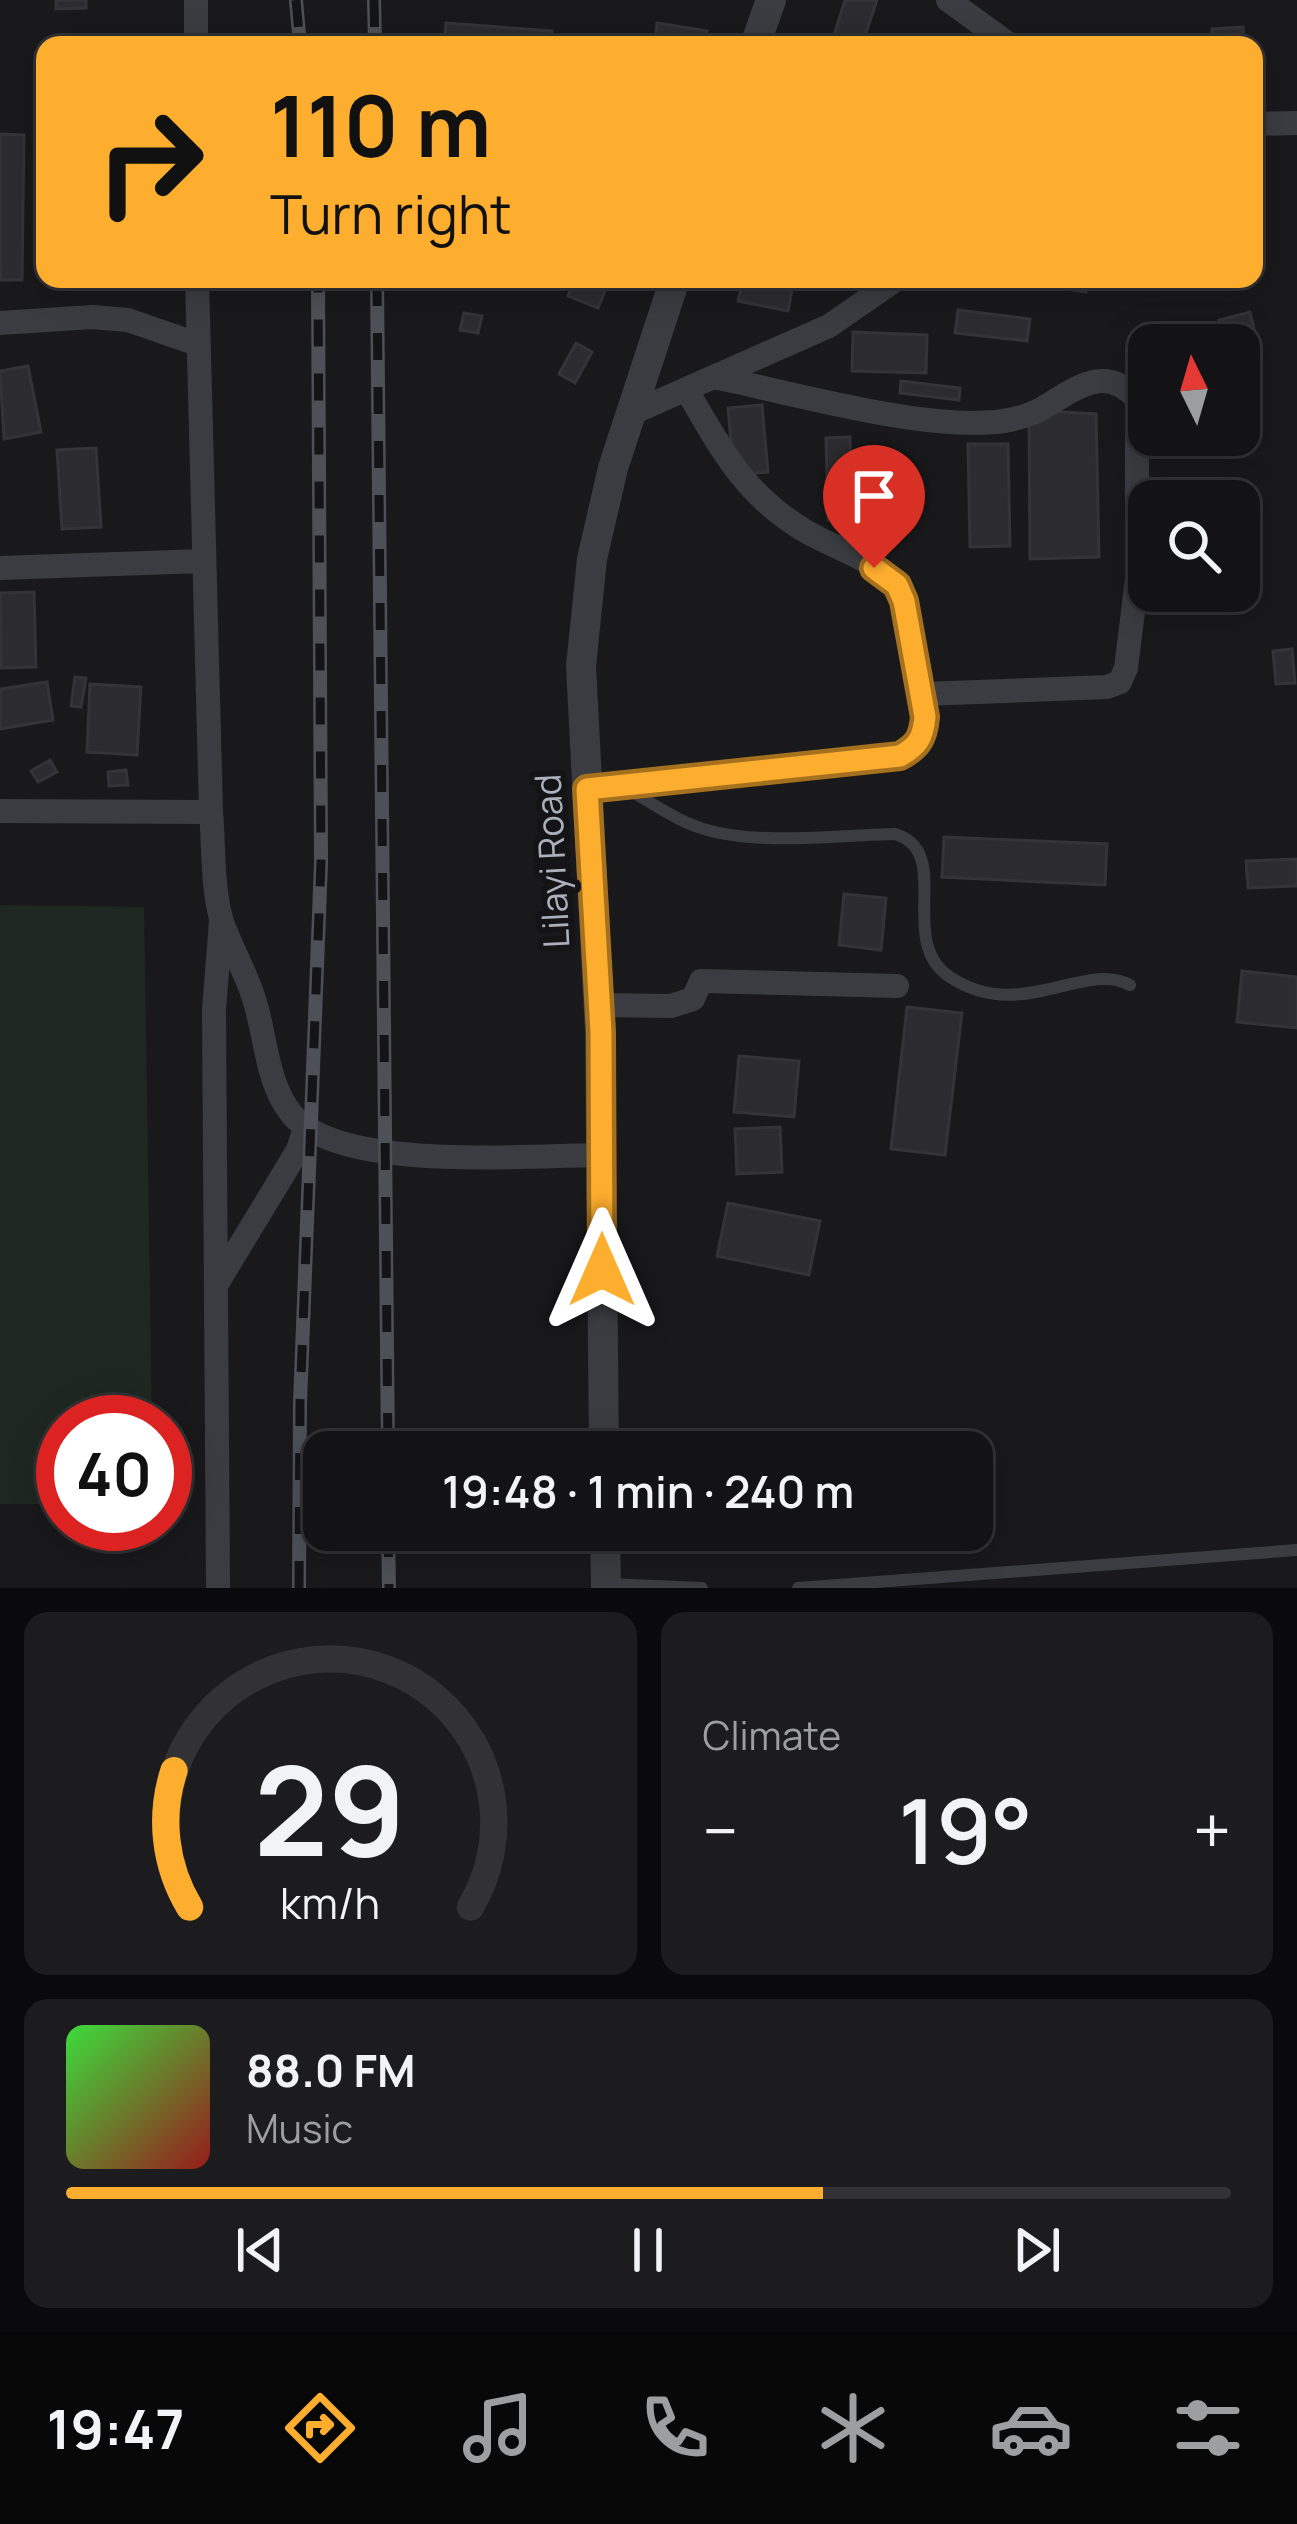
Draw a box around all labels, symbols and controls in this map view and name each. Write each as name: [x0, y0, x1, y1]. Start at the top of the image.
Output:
text: 110 m: [270, 67, 491, 182]
icon: right: [72, 84, 228, 240]
text: Turn right: [270, 176, 512, 250]
north arrow: [1128, 324, 1260, 456]
map controls: [1128, 324, 1260, 612]
pin: [823, 445, 925, 568]
icon: arrive: [841, 463, 907, 529]
button: search: [1128, 480, 1260, 612]
street label: Lilayi Road: [522, 773, 581, 949]
position arrow: [539, 1207, 665, 1333]
speed limit sign: 40: [36, 1395, 192, 1551]
text: 19:48 · 1 min · 240 m: [442, 1460, 854, 1522]
text: Climate: [703, 1708, 841, 1762]
text: 29: [254, 1723, 406, 1893]
text: 19°: [898, 1768, 1033, 1891]
text: −: [703, 1785, 738, 1875]
text: +: [1193, 1785, 1231, 1875]
text: km/h: [280, 1872, 380, 1931]
text: 88.0 FM: [246, 2039, 415, 2101]
text: Music: [246, 2101, 353, 2155]
icon: previous: [227, 2217, 293, 2283]
icon: pause: [615, 2217, 681, 2283]
icon: next: [1004, 2217, 1070, 2283]
icon: directions: [278, 2386, 362, 2470]
icon: music: [456, 2386, 540, 2470]
icon: phone: [633, 2386, 717, 2470]
icon: climate: [811, 2386, 895, 2470]
icon: car: [989, 2386, 1073, 2470]
icon: filters: [1166, 2386, 1250, 2470]
text: 19:47: [47, 2391, 184, 2465]

